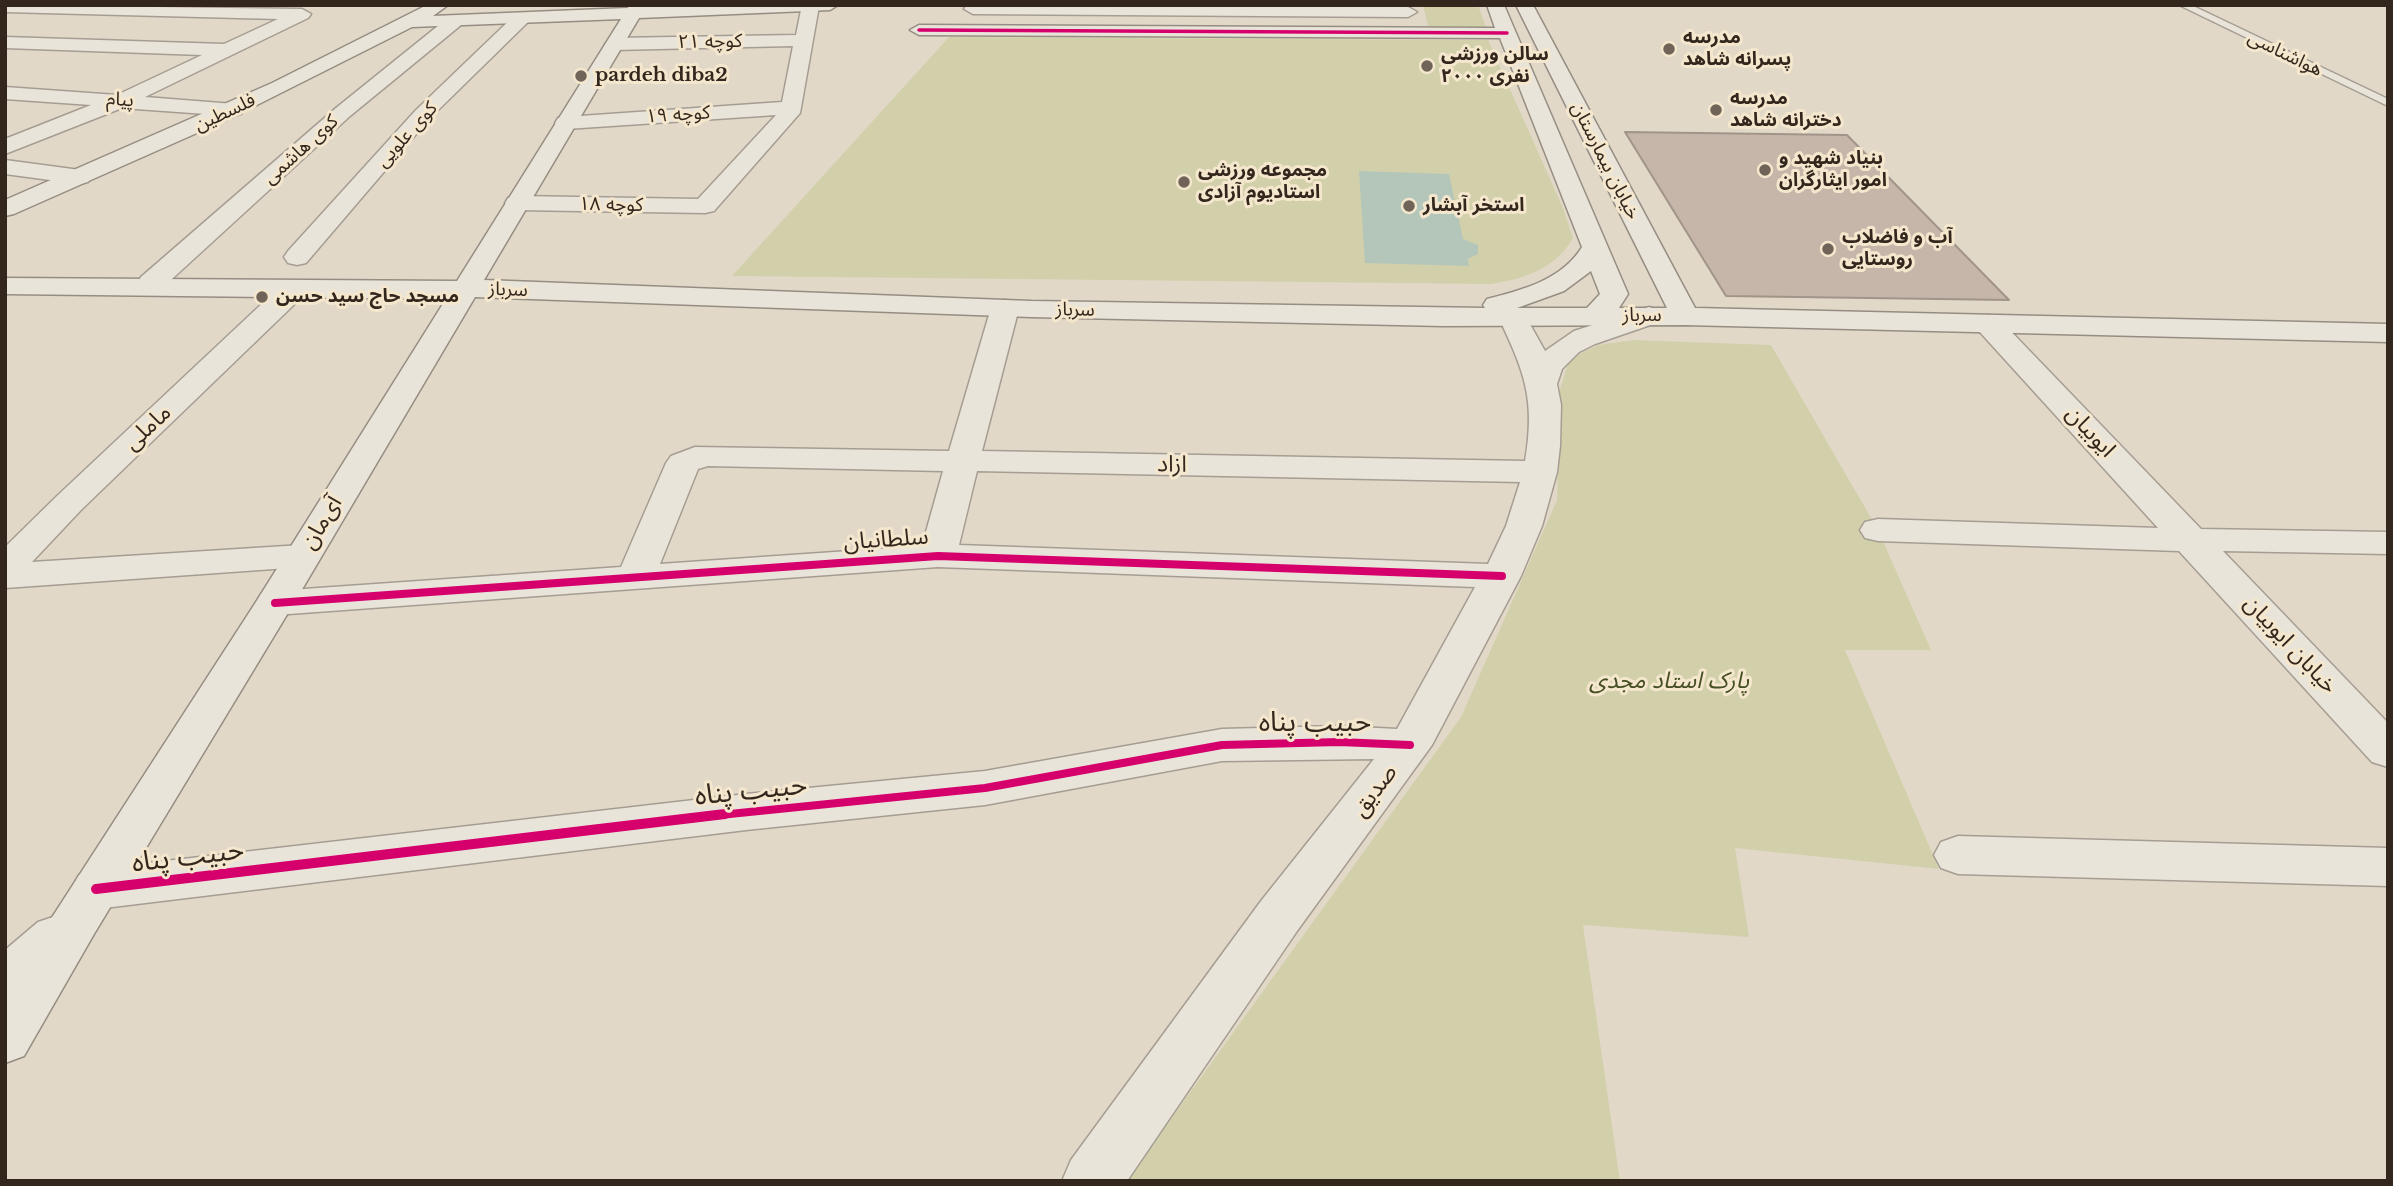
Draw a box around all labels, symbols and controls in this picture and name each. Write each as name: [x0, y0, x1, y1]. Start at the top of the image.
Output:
street label: هواشناسی: [2244, 26, 2326, 82]
place label: مدرسه پسرانه شاهد: [1683, 27, 1791, 71]
street label: کوچه ۲۱: [678, 30, 742, 54]
marker: مدرسه پسرانه شاهد: [1661, 41, 1677, 57]
place label: سالن ورزشی ۲۰۰۰ نفری: [1441, 44, 1549, 88]
marker: سالن ورزشی ۲۰۰۰ نفری: [1419, 58, 1435, 74]
place label: pardeh diba2: [595, 65, 728, 87]
marker: pardeh diba2: [573, 68, 589, 84]
street label: پیام: [105, 88, 135, 112]
place label: مدرسه دخترانه شاهد: [1730, 88, 1842, 132]
street label: فلسطین: [191, 89, 259, 137]
street label: کوی علویی: [372, 97, 442, 173]
street label: خیابان بیمارستان: [1566, 99, 1644, 223]
street label: کوچه ۱۹: [645, 101, 711, 129]
marker: مدرسه دخترانه شاهد: [1708, 102, 1724, 118]
street label: کوی هاشمی: [259, 110, 343, 190]
place label: بنیاد شهید و امور ایثارگران: [1779, 148, 1887, 192]
place label: مجموعه ورزشی استادیوم آزادی: [1198, 160, 1327, 204]
marker: بنیاد شهید و امور ایثارگران: [1757, 162, 1773, 178]
marker: مجموعه ورزشی استادیوم آزادی: [1176, 174, 1192, 190]
street label: کوچه ۱۸: [579, 193, 643, 217]
place label: استخر آبشار: [1423, 195, 1524, 217]
marker: استخر آبشار: [1401, 198, 1417, 214]
place label: آب و فاضلاب روستایی: [1842, 227, 1953, 271]
marker: آب و فاضلاب روستایی: [1820, 241, 1836, 257]
street label: سرباز: [488, 278, 528, 302]
place label: مسجد حاج سید حسن: [276, 286, 459, 308]
marker: مسجد حاج سید حسن: [254, 289, 270, 305]
street label: سرباز: [1055, 298, 1095, 322]
street label: سرباز: [1622, 305, 1662, 327]
street label: ماملی: [119, 399, 177, 457]
street label: ایوبیان: [2059, 400, 2121, 464]
street label: ازاد: [1157, 451, 1187, 479]
street label: آی‌مان: [295, 491, 349, 555]
street label: سلطانیان: [843, 523, 929, 557]
street label: خیابان ایوبیان: [2237, 590, 2343, 700]
park label: پارک استاد مجدی: [1589, 668, 1749, 696]
street label: حبیب پناه: [1259, 706, 1371, 740]
street label: صدیق: [1346, 759, 1404, 823]
street label: حبیب پناه: [693, 768, 809, 814]
street label: حبیب پناه: [130, 833, 246, 881]

